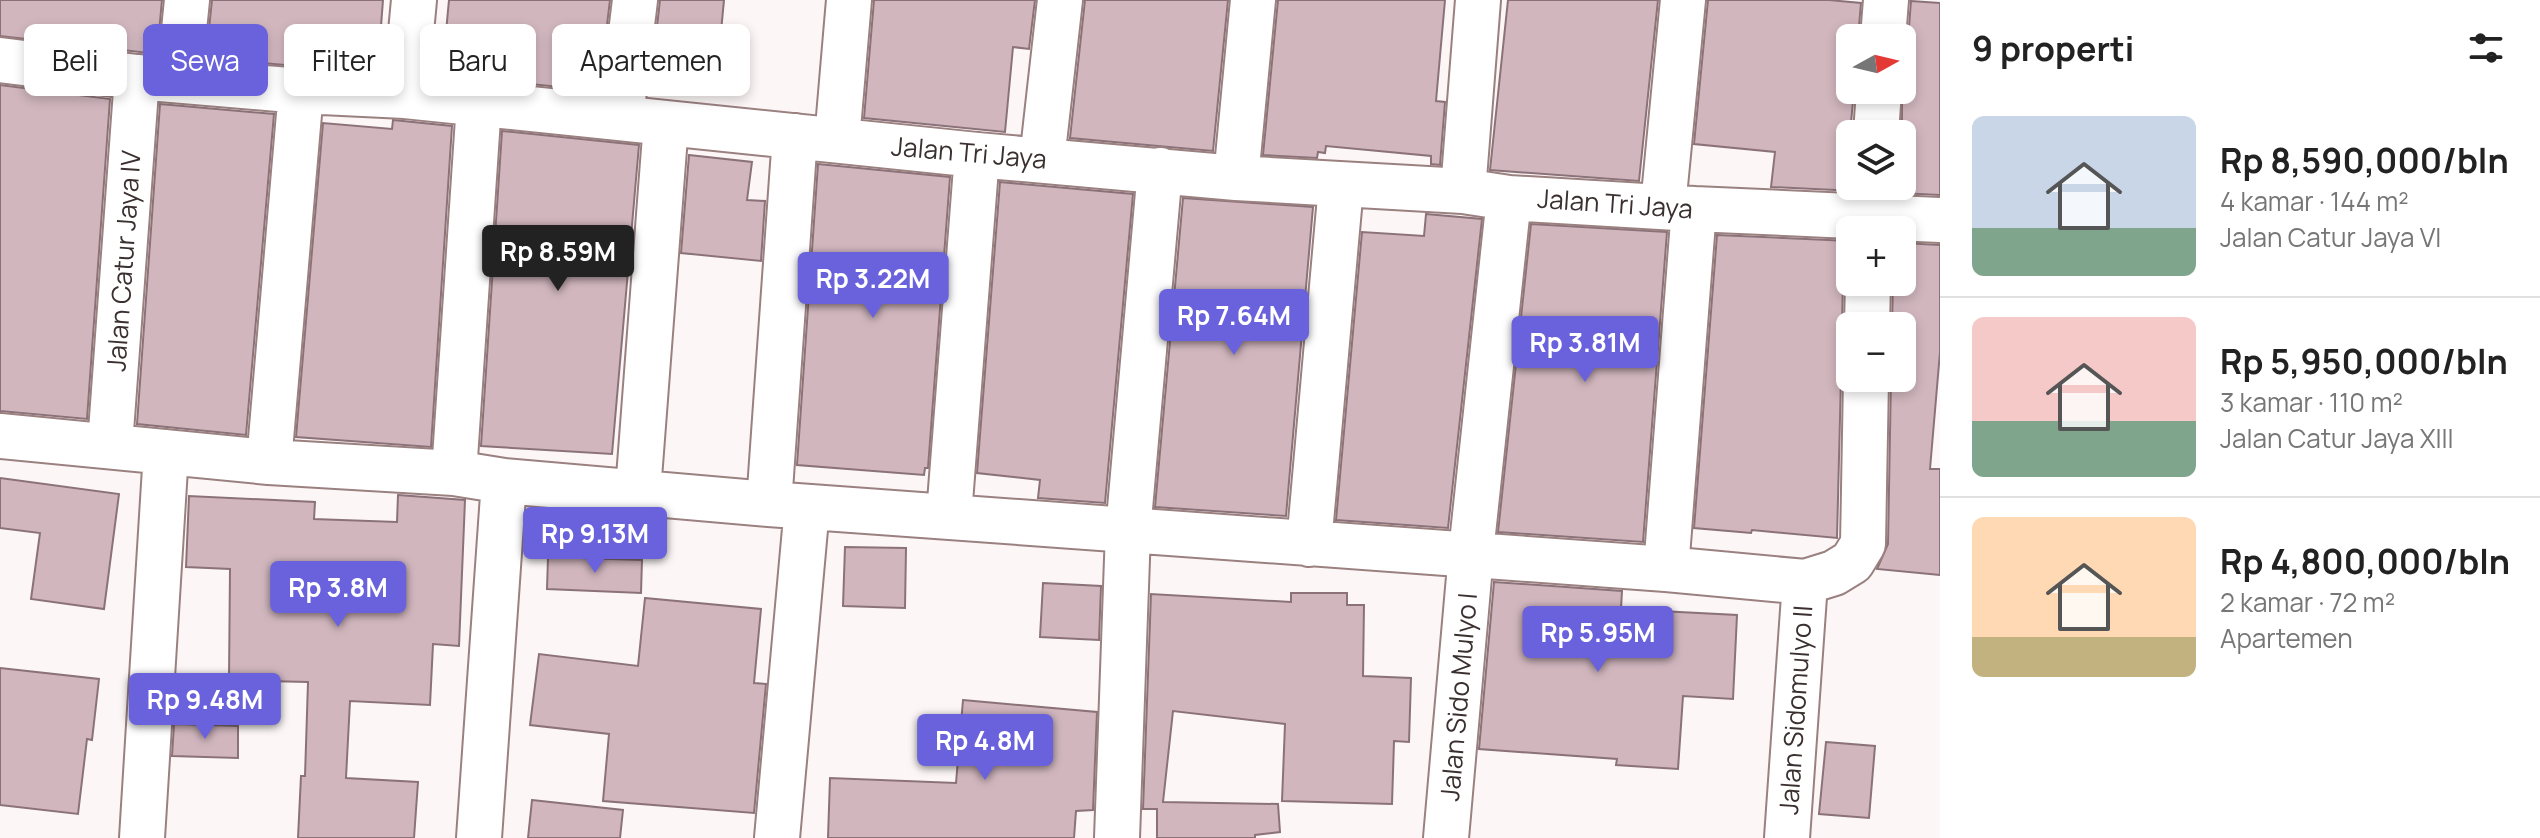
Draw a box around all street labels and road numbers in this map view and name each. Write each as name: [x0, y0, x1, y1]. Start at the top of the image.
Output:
street label: Jalan Tri Jaya: [890, 127, 1048, 177]
street label: Jalan Catur Jaya IV: [97, 149, 149, 373]
street label: Jalan Tri Jaya: [1536, 180, 1694, 226]
street label: Jalan Sido Mulyo I: [1431, 591, 1485, 803]
street label: Jalan Sidomulyo II: [1770, 604, 1820, 816]

